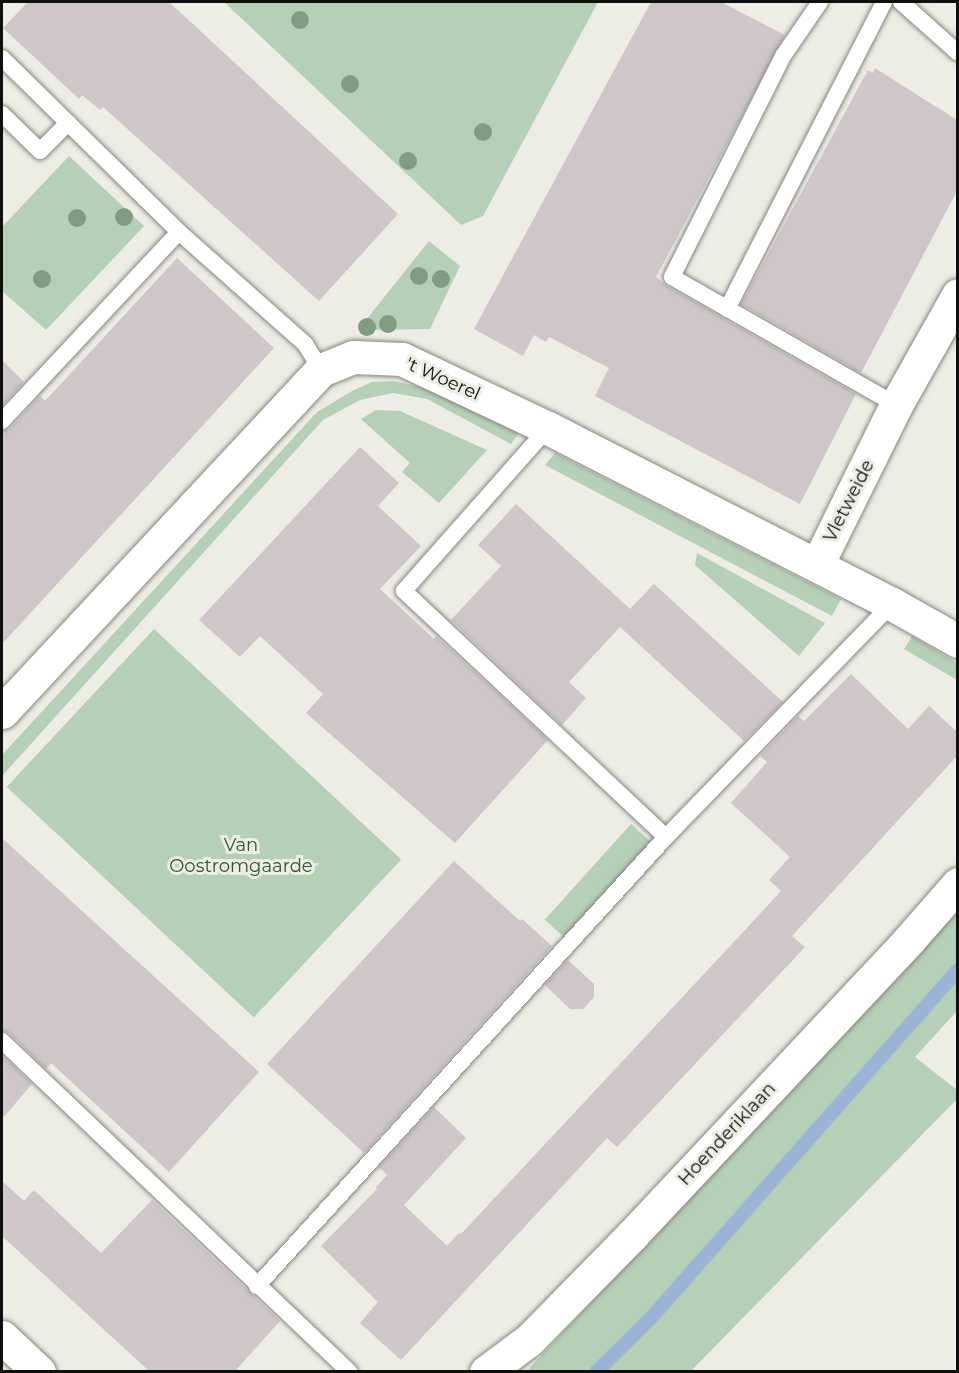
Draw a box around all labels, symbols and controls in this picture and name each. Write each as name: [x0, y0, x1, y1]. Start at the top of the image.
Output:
street label: 't Woerel: [402, 353, 484, 405]
street label: Vletweide: [819, 456, 879, 546]
park label: Van Oostromgaarde: [169, 835, 313, 878]
street label: Hoenderiklaan: [674, 1078, 780, 1190]

